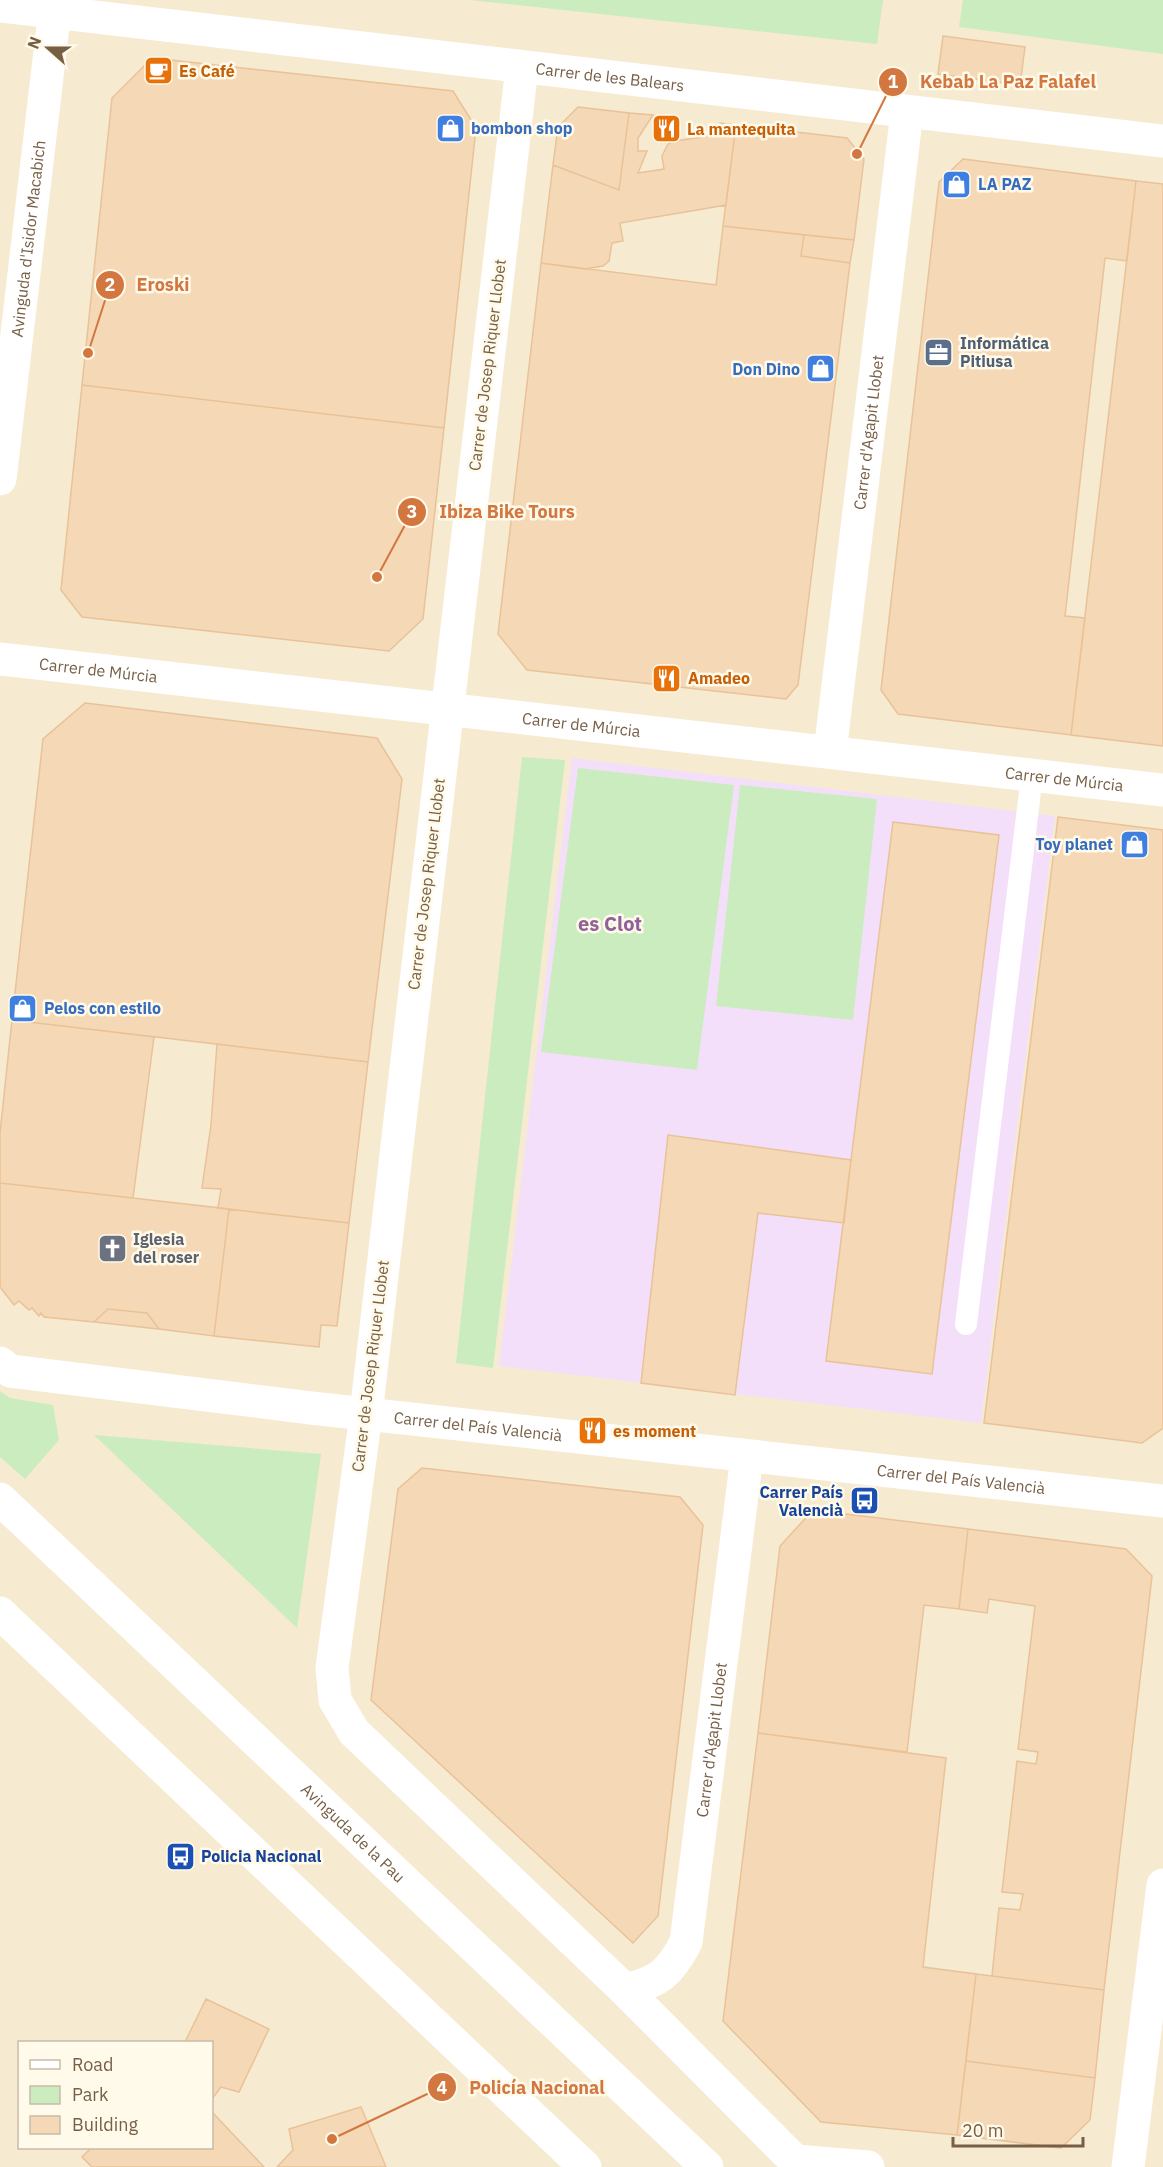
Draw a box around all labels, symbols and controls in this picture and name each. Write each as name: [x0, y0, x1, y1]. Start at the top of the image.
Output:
north arrow: [18, 18, 78, 78]
text: N: [23, 34, 45, 52]
cafe icon: Es Café: [142, 55, 174, 87]
street label: Carrer de les Balears: [534, 58, 685, 95]
place label: Es Café: [179, 61, 235, 81]
callout: Kebab La Paz Falafel: [878, 64, 1108, 100]
text: 1: [888, 70, 899, 93]
text: Kebab La Paz Falafel: [920, 70, 1096, 93]
shop icon: bombon shop: [434, 112, 466, 144]
restaurant icon: La mantequita: [650, 113, 682, 145]
place label: bombon shop: [471, 118, 573, 138]
place label: La mantequita: [687, 119, 796, 139]
street label: Avinguda d'Isidor Macabich: [7, 139, 50, 338]
shop icon: LA PAZ: [941, 168, 973, 200]
place label: LA PAZ: [978, 174, 1032, 194]
street label: Carrer de Josep Riquer Llobet: [464, 258, 510, 472]
callout: Eroski: [95, 267, 202, 303]
text: 2: [105, 273, 115, 296]
text: Eroski: [137, 273, 189, 296]
place label: Informática Pitiusa: [960, 333, 1049, 371]
office icon: Informática Pitiusa: [923, 336, 955, 368]
shop icon: Don Dino: [805, 353, 837, 385]
street label: Carrer d'Agapit Llobet: [849, 354, 888, 511]
place label: Don Dino: [732, 359, 800, 379]
callout: Ibiza Bike Tours: [397, 494, 587, 530]
text: 3: [407, 500, 417, 523]
text: Ibiza Bike Tours: [439, 500, 575, 523]
street label: Carrer de Múrcia: [38, 653, 159, 687]
restaurant icon: Amadeo: [651, 662, 683, 694]
place label: Amadeo: [688, 668, 750, 688]
street label: Carrer de Múrcia: [521, 708, 642, 741]
street label: Carrer de Múrcia: [1004, 762, 1125, 796]
street label: Carrer de Josep Riquer Llobet: [403, 777, 449, 991]
shop icon: Toy planet: [1118, 828, 1150, 860]
place label: Toy planet: [1035, 834, 1113, 854]
district label: es Clot: [578, 910, 642, 937]
shop icon: Pelos con estilo: [7, 992, 39, 1024]
place label: Pelos con estilo: [44, 998, 161, 1018]
place label: Iglesia del roser: [133, 1229, 200, 1267]
church icon: Iglesia del roser: [96, 1232, 128, 1264]
street label: Carrer de Josep Riquer Llobet: [347, 1259, 393, 1473]
street label: Carrer del País Valencià: [393, 1407, 564, 1445]
restaurant icon: es moment: [576, 1415, 608, 1447]
place label: es moment: [613, 1421, 696, 1441]
street label: Carrer del País Valencià: [876, 1460, 1047, 1498]
place label: Carrer País Valencià: [759, 1482, 843, 1520]
bus stop icon: Carrer País Valencià: [848, 1485, 880, 1517]
street label: Carrer d'Agapit Llobet: [692, 1661, 731, 1818]
street label: Avinguda de la Pau: [297, 1779, 409, 1887]
bus stop icon: Policia Nacional: [164, 1840, 196, 1872]
place label: Policia Nacional: [201, 1846, 322, 1866]
legend: [18, 2041, 213, 2149]
text: Road: [72, 2053, 113, 2076]
callout: Policía Nacional: [427, 2069, 617, 2105]
text: 4: [437, 2076, 448, 2099]
text: Policía Nacional: [469, 2076, 605, 2099]
text: Park: [72, 2083, 109, 2106]
scale bar: [953, 2110, 1084, 2148]
text: Building: [72, 2113, 139, 2136]
text: 20 m: [962, 2119, 1004, 2142]

